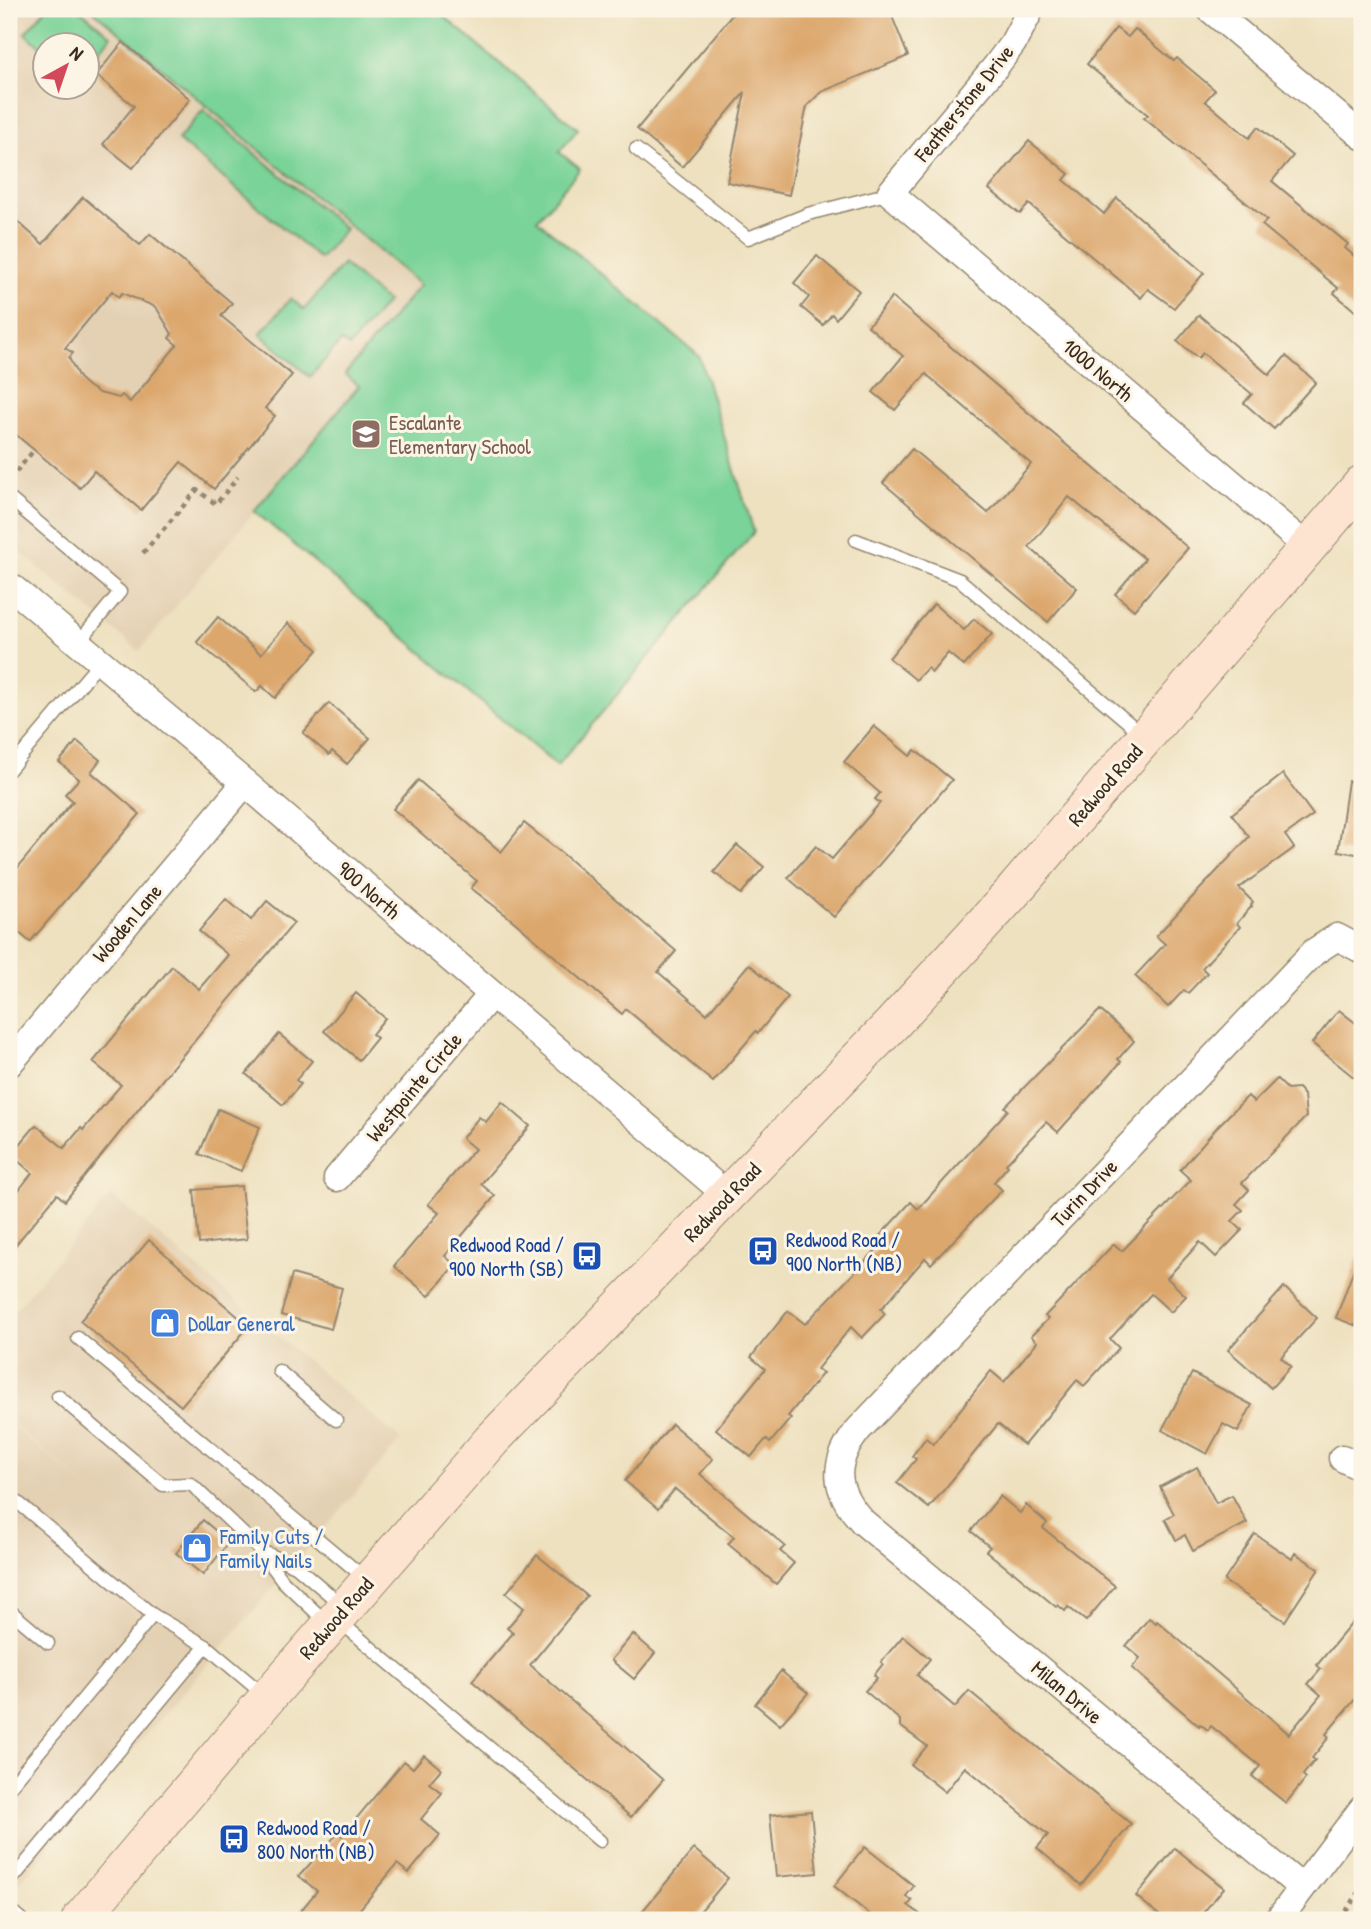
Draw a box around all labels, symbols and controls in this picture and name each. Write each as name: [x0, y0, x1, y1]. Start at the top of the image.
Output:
north arrow: [32, 32, 102, 102]
street label: Featherstone Drive: [907, 38, 1020, 168]
text: N: [65, 40, 89, 66]
street label: 1000 North: [1056, 332, 1140, 408]
place label: Escalante Elementary School: [389, 408, 531, 461]
school or university icon: Escalante Elementary School: [349, 417, 383, 451]
street label: Redwood Road: [1061, 738, 1149, 832]
street label: 900 North: [331, 854, 407, 926]
street label: Wooden Lane: [85, 877, 169, 969]
street label: Westpointe Circle: [359, 1026, 469, 1148]
street label: Turin Drive: [1044, 1152, 1124, 1234]
street label: Redwood Road: [677, 1156, 767, 1248]
place label: Redwood Road / 900 North (NB): [786, 1225, 902, 1278]
place label: Redwood Road / 900 North (SB): [449, 1230, 564, 1283]
bus stop icon: Redwood Road / 900 North (NB): [746, 1234, 780, 1268]
bus stop icon: Redwood Road / 900 North (SB): [570, 1239, 604, 1273]
shop icon: Dollar General: [148, 1306, 182, 1340]
place label: Dollar General: [188, 1309, 295, 1338]
place label: Family Cuts / Family Nails: [219, 1522, 323, 1575]
shop icon: Family Cuts / Family Nails: [180, 1531, 214, 1565]
street label: Redwood Road: [292, 1571, 380, 1665]
street label: Milan Drive: [1025, 1654, 1109, 1730]
place label: Redwood Road / 800 North (NB): [257, 1813, 375, 1866]
bus stop icon: Redwood Road / 800 North (NB): [217, 1822, 251, 1856]

